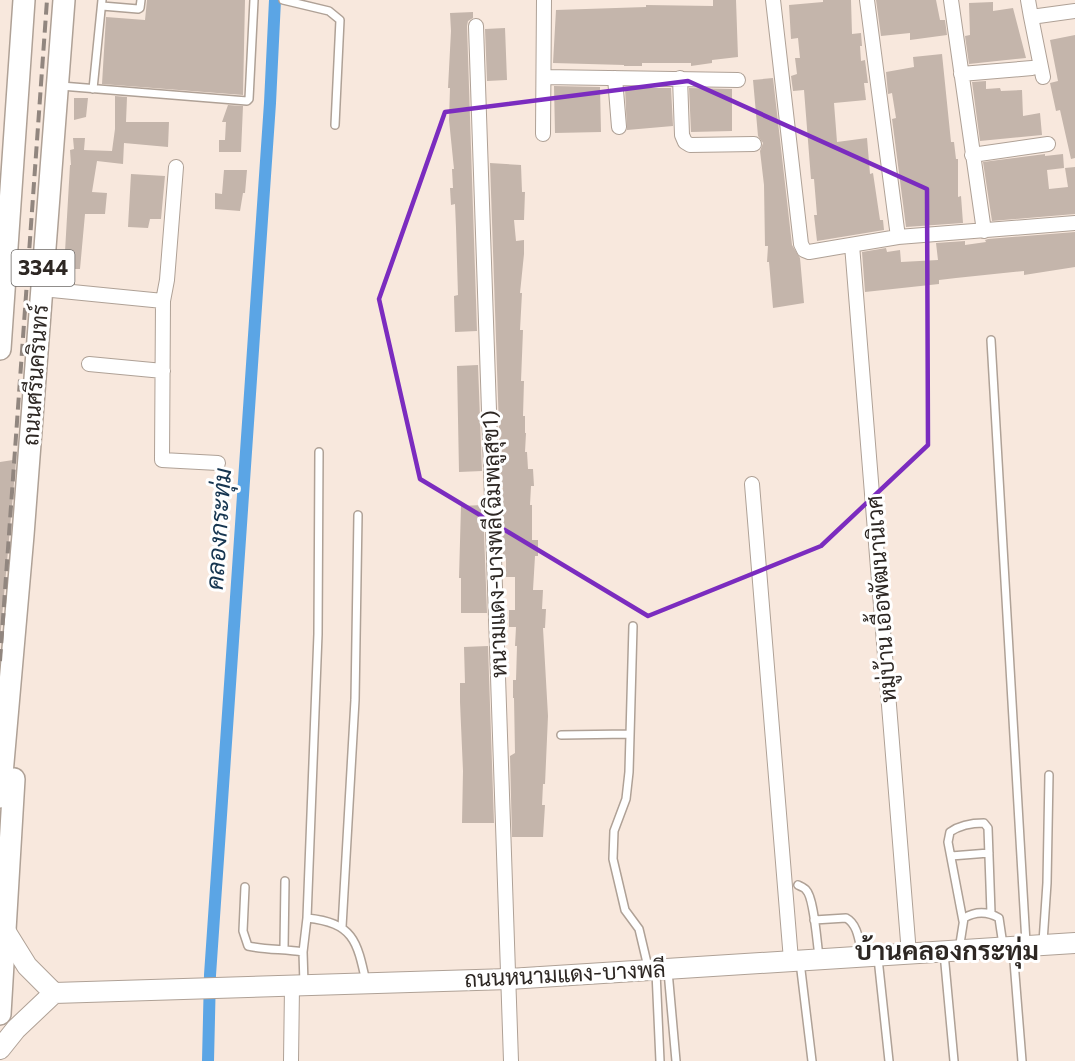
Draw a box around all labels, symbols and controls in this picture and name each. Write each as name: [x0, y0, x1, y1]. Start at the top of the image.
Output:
road number: 3344: [12, 250, 74, 286]
street label: ถนนศรีนครินทร์: [16, 303, 53, 447]
street label: หนามแดง-บางพลี(ฉิมพลูสุข1): [475, 410, 515, 678]
water label: คลองกระทุ่ม: [199, 467, 239, 591]
street label: หมู่บ้าน เอื้อพัฒนานิเวศ: [855, 494, 904, 704]
district label: บ้านคลองกระทุ่ม: [855, 934, 1039, 969]
street label: ถนนหนามแดง-บางพลี: [464, 955, 666, 992]

